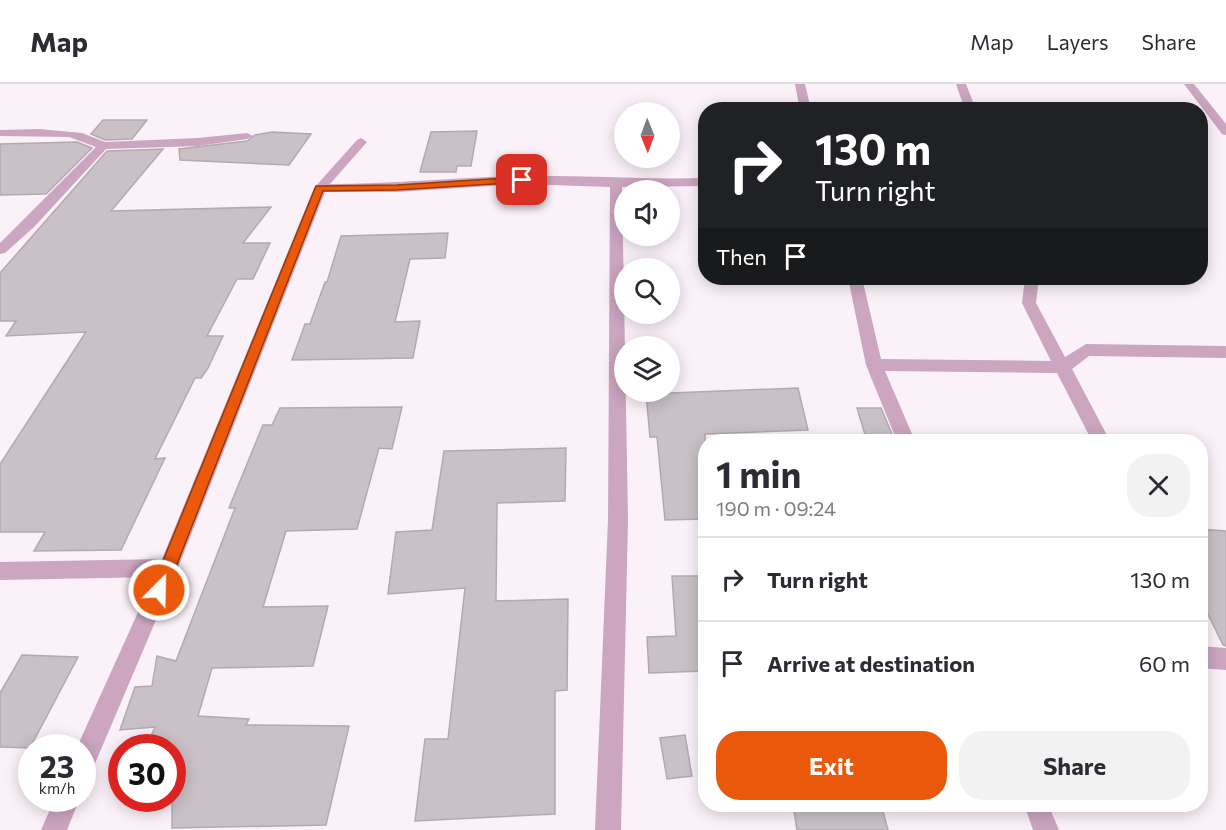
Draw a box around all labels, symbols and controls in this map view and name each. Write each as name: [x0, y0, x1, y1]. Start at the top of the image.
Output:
text: Map: [30, 24, 88, 58]
text: Map: [970, 29, 1014, 54]
text: Layers: [1047, 29, 1109, 54]
text: Share: [1142, 29, 1196, 54]
north arrow: [614, 102, 680, 168]
map controls: [614, 102, 680, 402]
text: 130 m: [815, 122, 931, 174]
icon: right: [716, 126, 794, 204]
pin: [496, 154, 547, 205]
icon: arrive: [505, 163, 538, 196]
text: Turn right: [815, 174, 935, 207]
button: sound: [614, 180, 680, 246]
icon: arrive: [779, 240, 812, 273]
text: Then: [716, 243, 767, 270]
button: search: [614, 258, 680, 324]
button: layers: [614, 336, 680, 402]
text: 1 min: [716, 451, 801, 495]
button: close: [1127, 454, 1190, 517]
text: 190 m · 09:24: [716, 496, 836, 520]
position arrow: [127, 558, 191, 622]
icon: right: [716, 563, 749, 596]
text: Turn right: [767, 566, 868, 593]
text: 130 m: [1130, 566, 1190, 593]
icon: arrive: [716, 647, 749, 680]
text: Arrive at destination: [767, 650, 975, 677]
text: 60 m: [1139, 650, 1190, 677]
button: Exit: [716, 731, 947, 800]
button: Share: [959, 731, 1190, 800]
speed limit sign: 30: [108, 734, 186, 812]
text: 23: [40, 747, 74, 784]
text: km/h: [39, 779, 75, 797]

